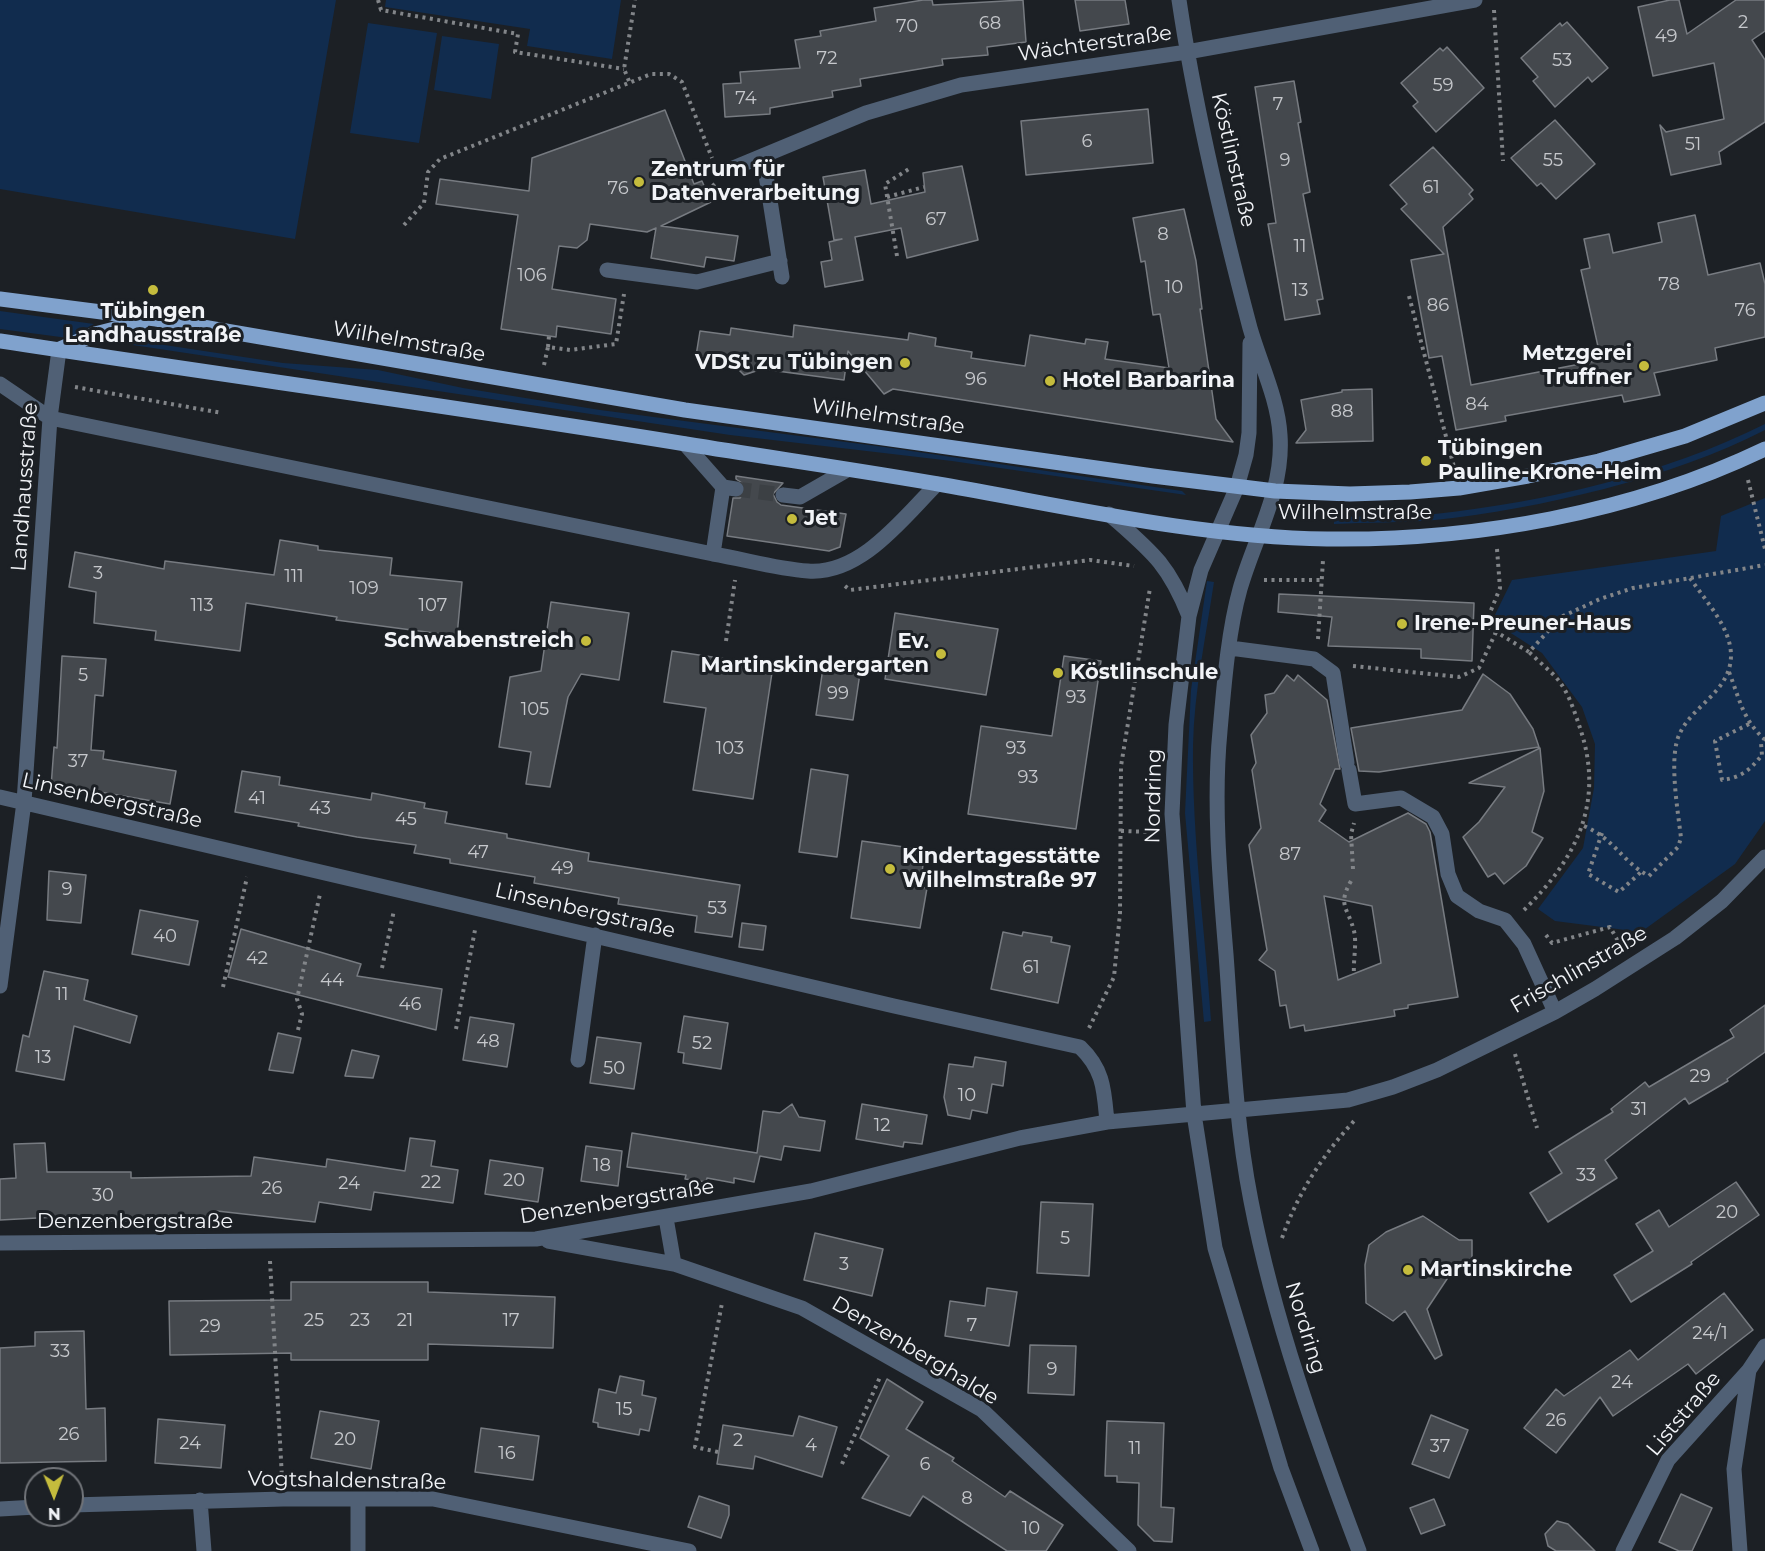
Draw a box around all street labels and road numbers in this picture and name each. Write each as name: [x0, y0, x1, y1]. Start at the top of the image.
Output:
street label: Wächterstraße: [1016, 21, 1174, 67]
street label: Köstlinstraße: [1205, 90, 1261, 230]
street label: Wilhelmstraße: [331, 316, 487, 368]
street label: Wilhelmstraße: [810, 394, 966, 440]
street label: Landhausstraße: [7, 402, 43, 572]
street label: Wilhelmstraße: [1278, 500, 1432, 526]
street label: Nordring: [1141, 748, 1167, 844]
street label: Linsenbergstraße: [19, 768, 205, 834]
street label: Linsenbergstraße: [492, 878, 678, 944]
street label: Frischlinstraße: [1506, 921, 1652, 1019]
street label: Denzenbergstraße: [518, 1174, 716, 1230]
street label: Denzenbergstraße: [37, 1209, 233, 1235]
street label: Nordring: [1279, 1279, 1331, 1377]
street label: Denzenberghalde: [827, 1291, 1003, 1411]
street label: Liststraße: [1641, 1367, 1727, 1461]
street label: Vogtshaldenstraße: [247, 1467, 447, 1495]

